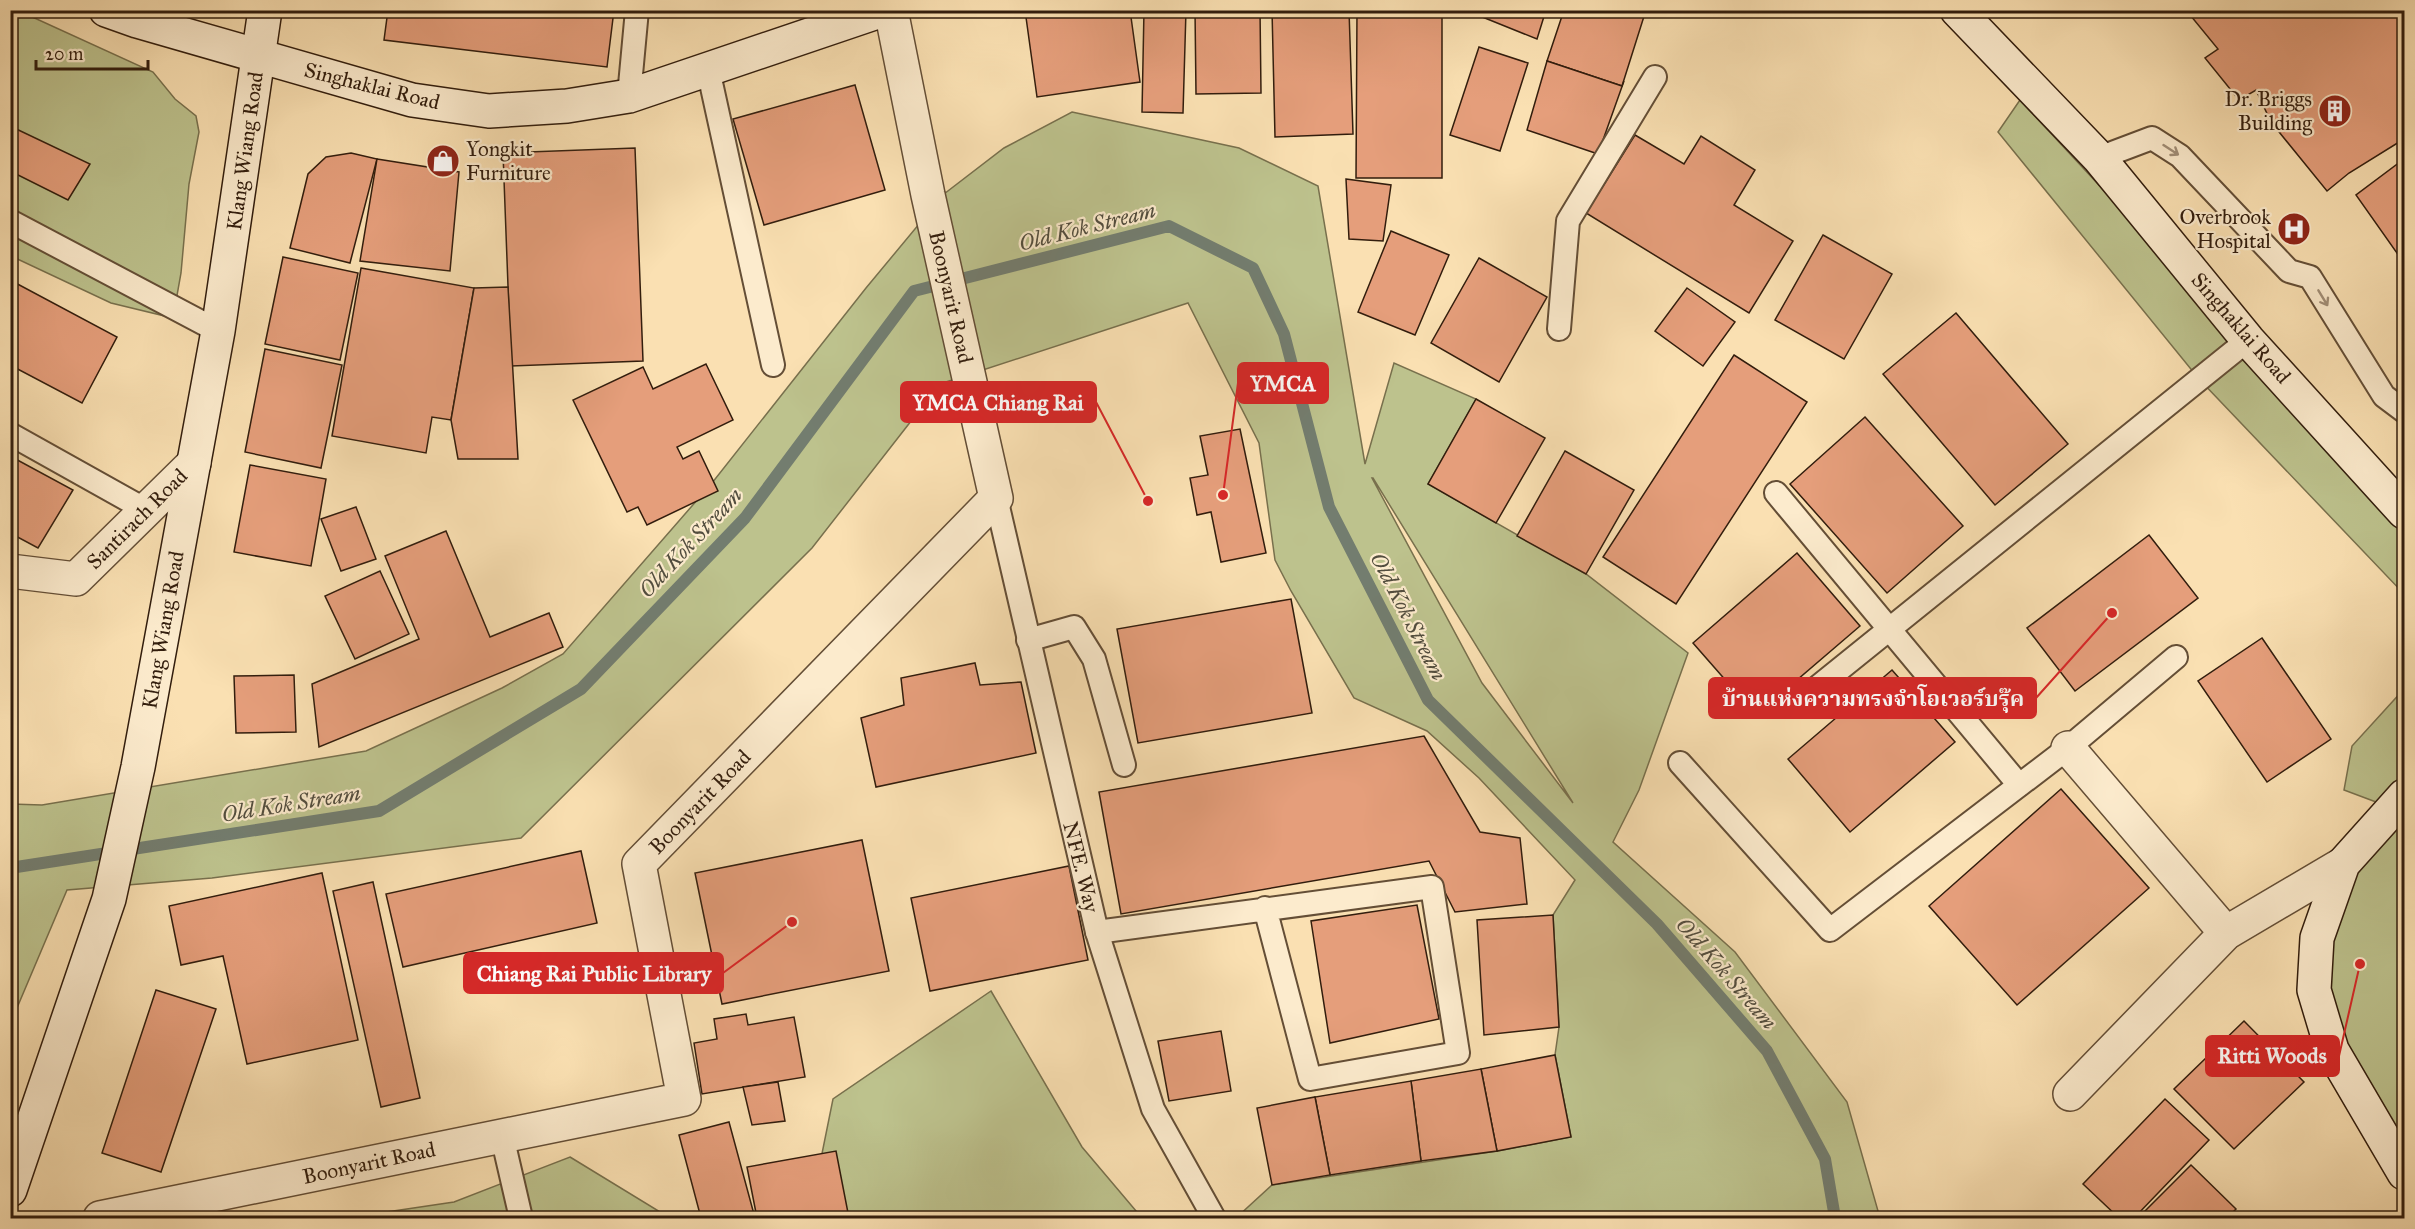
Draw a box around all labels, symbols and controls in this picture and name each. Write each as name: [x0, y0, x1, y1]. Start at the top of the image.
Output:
scale bar: [36, 33, 148, 71]
text: 20 m: [45, 43, 83, 65]
street label: Singhaklai Road: [301, 57, 443, 116]
street label: Klang Wiang Road: [221, 69, 269, 232]
place label: Dr. Briggs Building: [2224, 86, 2312, 136]
building icon: Dr. Briggs Building: [2317, 93, 2353, 129]
place label: Yongkit Furniture: [466, 136, 551, 186]
shop icon: Yongkit Furniture: [425, 143, 461, 179]
one-way arrow: [2162, 144, 2178, 156]
water label: Old Kok Stream: [1016, 196, 1159, 257]
place label: Overbrook Hospital: [2180, 204, 2271, 254]
hospital icon: Overbrook Hospital: [2276, 211, 2312, 247]
street label: Boonyarit Road: [923, 228, 979, 366]
street label: Singhaklai Road: [2186, 267, 2297, 389]
one-way arrow: [2317, 289, 2329, 306]
callout: YMCA: [1238, 363, 1328, 403]
text: YMCA: [1249, 370, 1316, 397]
callout: YMCA Chiang Rai: [901, 382, 1096, 422]
text: YMCA Chiang Rai: [911, 389, 1085, 416]
street label: Santirach Road: [81, 463, 193, 575]
water label: Old Kok Stream: [633, 482, 748, 603]
street label: Klang Wiang Road: [136, 548, 190, 711]
water label: Old Kok Stream: [1365, 548, 1453, 685]
callout: บ้านแห่งความทรงจำโอเวอร์บรุ๊ค: [1709, 678, 2036, 718]
text: บ้านแห่งความทรงจำโอเวอร์บรุ๊ค: [1722, 684, 2024, 713]
street label: Boonyarit Road: [644, 744, 757, 860]
water label: Old Kok Stream: [220, 779, 363, 828]
street label: NFE. Way: [1057, 819, 1105, 916]
water label: Old Kok Stream: [1670, 912, 1783, 1035]
callout: Chiang Rai Public Library: [464, 953, 723, 993]
text: Chiang Rai Public Library: [477, 960, 713, 987]
callout: Ritti Woods: [2206, 1036, 2339, 1076]
text: Ritti Woods: [2217, 1042, 2327, 1069]
street label: Boonyarit Road: [300, 1136, 438, 1190]

